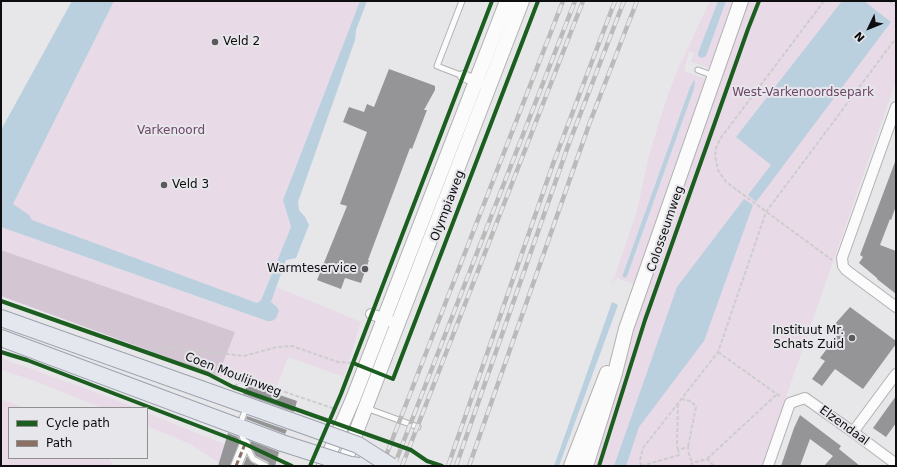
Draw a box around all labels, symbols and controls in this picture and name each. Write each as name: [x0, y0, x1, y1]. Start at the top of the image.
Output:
north arrow: [849, 8, 889, 48]
text: N: [852, 29, 868, 44]
place label: Veld 2: [223, 35, 260, 49]
marker: Veld 2: [210, 37, 220, 47]
park label: West-Varkenoordsepark: [732, 86, 874, 100]
park label: Varkenoord: [137, 124, 205, 138]
street label: Olympiaweg: [428, 169, 468, 243]
place label: Veld 3: [172, 178, 209, 192]
marker: Veld 3: [159, 180, 169, 190]
street label: Colosseumweg: [644, 184, 688, 274]
place label: Warmteservice: [267, 262, 357, 276]
marker: Warmteservice: [360, 264, 370, 274]
place label: Instituut Mr. Schats Zuid: [772, 324, 844, 352]
marker: Instituut Mr. Schats Zuid: [847, 333, 857, 343]
street label: Coen Moulijnweg: [183, 350, 283, 400]
street label: Elzendaal: [816, 403, 872, 449]
legend: [8, 407, 148, 459]
text: Cycle path: [46, 416, 110, 430]
text: Path: [46, 436, 72, 450]

